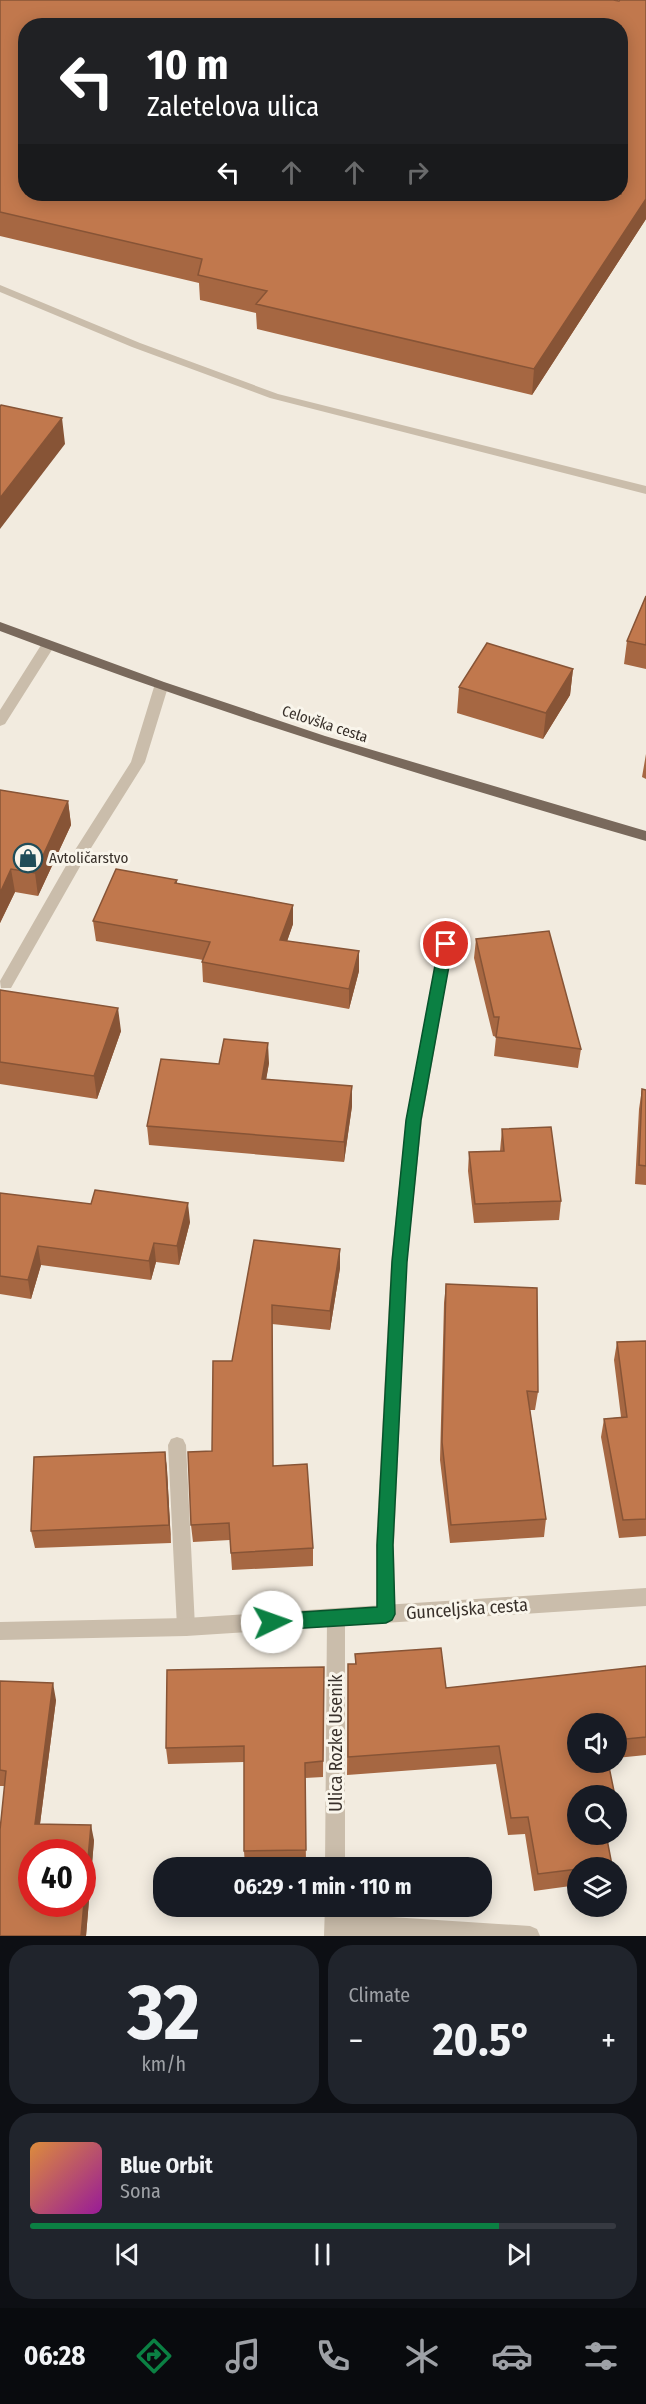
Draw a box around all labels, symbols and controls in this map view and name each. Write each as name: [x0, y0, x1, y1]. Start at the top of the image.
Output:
text: 10 m: [147, 40, 228, 90]
icon: left: [48, 42, 126, 120]
text: Zaletelova ulica: [147, 91, 319, 123]
icon: left: [212, 156, 245, 189]
icon: ahead: [275, 156, 308, 189]
icon: ahead: [338, 156, 371, 189]
icon: right: [401, 156, 434, 189]
street label: Celovška cesta: [280, 702, 370, 746]
shop icon: Avtoličarstvo: [12, 842, 44, 874]
place label: Avtoličarstvo: [49, 849, 128, 867]
pin: [420, 918, 471, 969]
icon: arrive: [429, 927, 462, 960]
position arrow: [240, 1590, 304, 1654]
street label: Gunceljska cesta: [405, 1594, 529, 1624]
street label: Ulica Rozke Usenik: [325, 1674, 347, 1812]
map controls: [567, 1713, 627, 1917]
button: sound: [567, 1713, 627, 1773]
button: search: [567, 1785, 627, 1845]
speed limit sign: 40: [18, 1839, 96, 1917]
button: layers: [567, 1857, 627, 1917]
text: 06:29 · 1 min · 110 m: [234, 1873, 411, 1900]
text: 32: [128, 1966, 200, 2060]
text: Climate: [349, 1983, 410, 2007]
text: 20.5°: [433, 2013, 532, 2067]
text: −: [349, 2021, 363, 2061]
text: +: [601, 2021, 616, 2061]
text: km/h: [141, 2052, 186, 2076]
text: Blue Orbit: [120, 2152, 213, 2179]
text: Sona: [120, 2179, 161, 2203]
icon: previous: [111, 2238, 144, 2271]
icon: pause: [306, 2238, 339, 2271]
icon: next: [502, 2238, 535, 2271]
icon: directions: [133, 2335, 175, 2377]
icon: music: [222, 2335, 264, 2377]
icon: phone: [312, 2335, 354, 2377]
icon: climate: [401, 2335, 443, 2377]
icon: car: [491, 2335, 533, 2377]
icon: filters: [580, 2335, 622, 2377]
text: 06:28: [24, 2340, 86, 2372]

